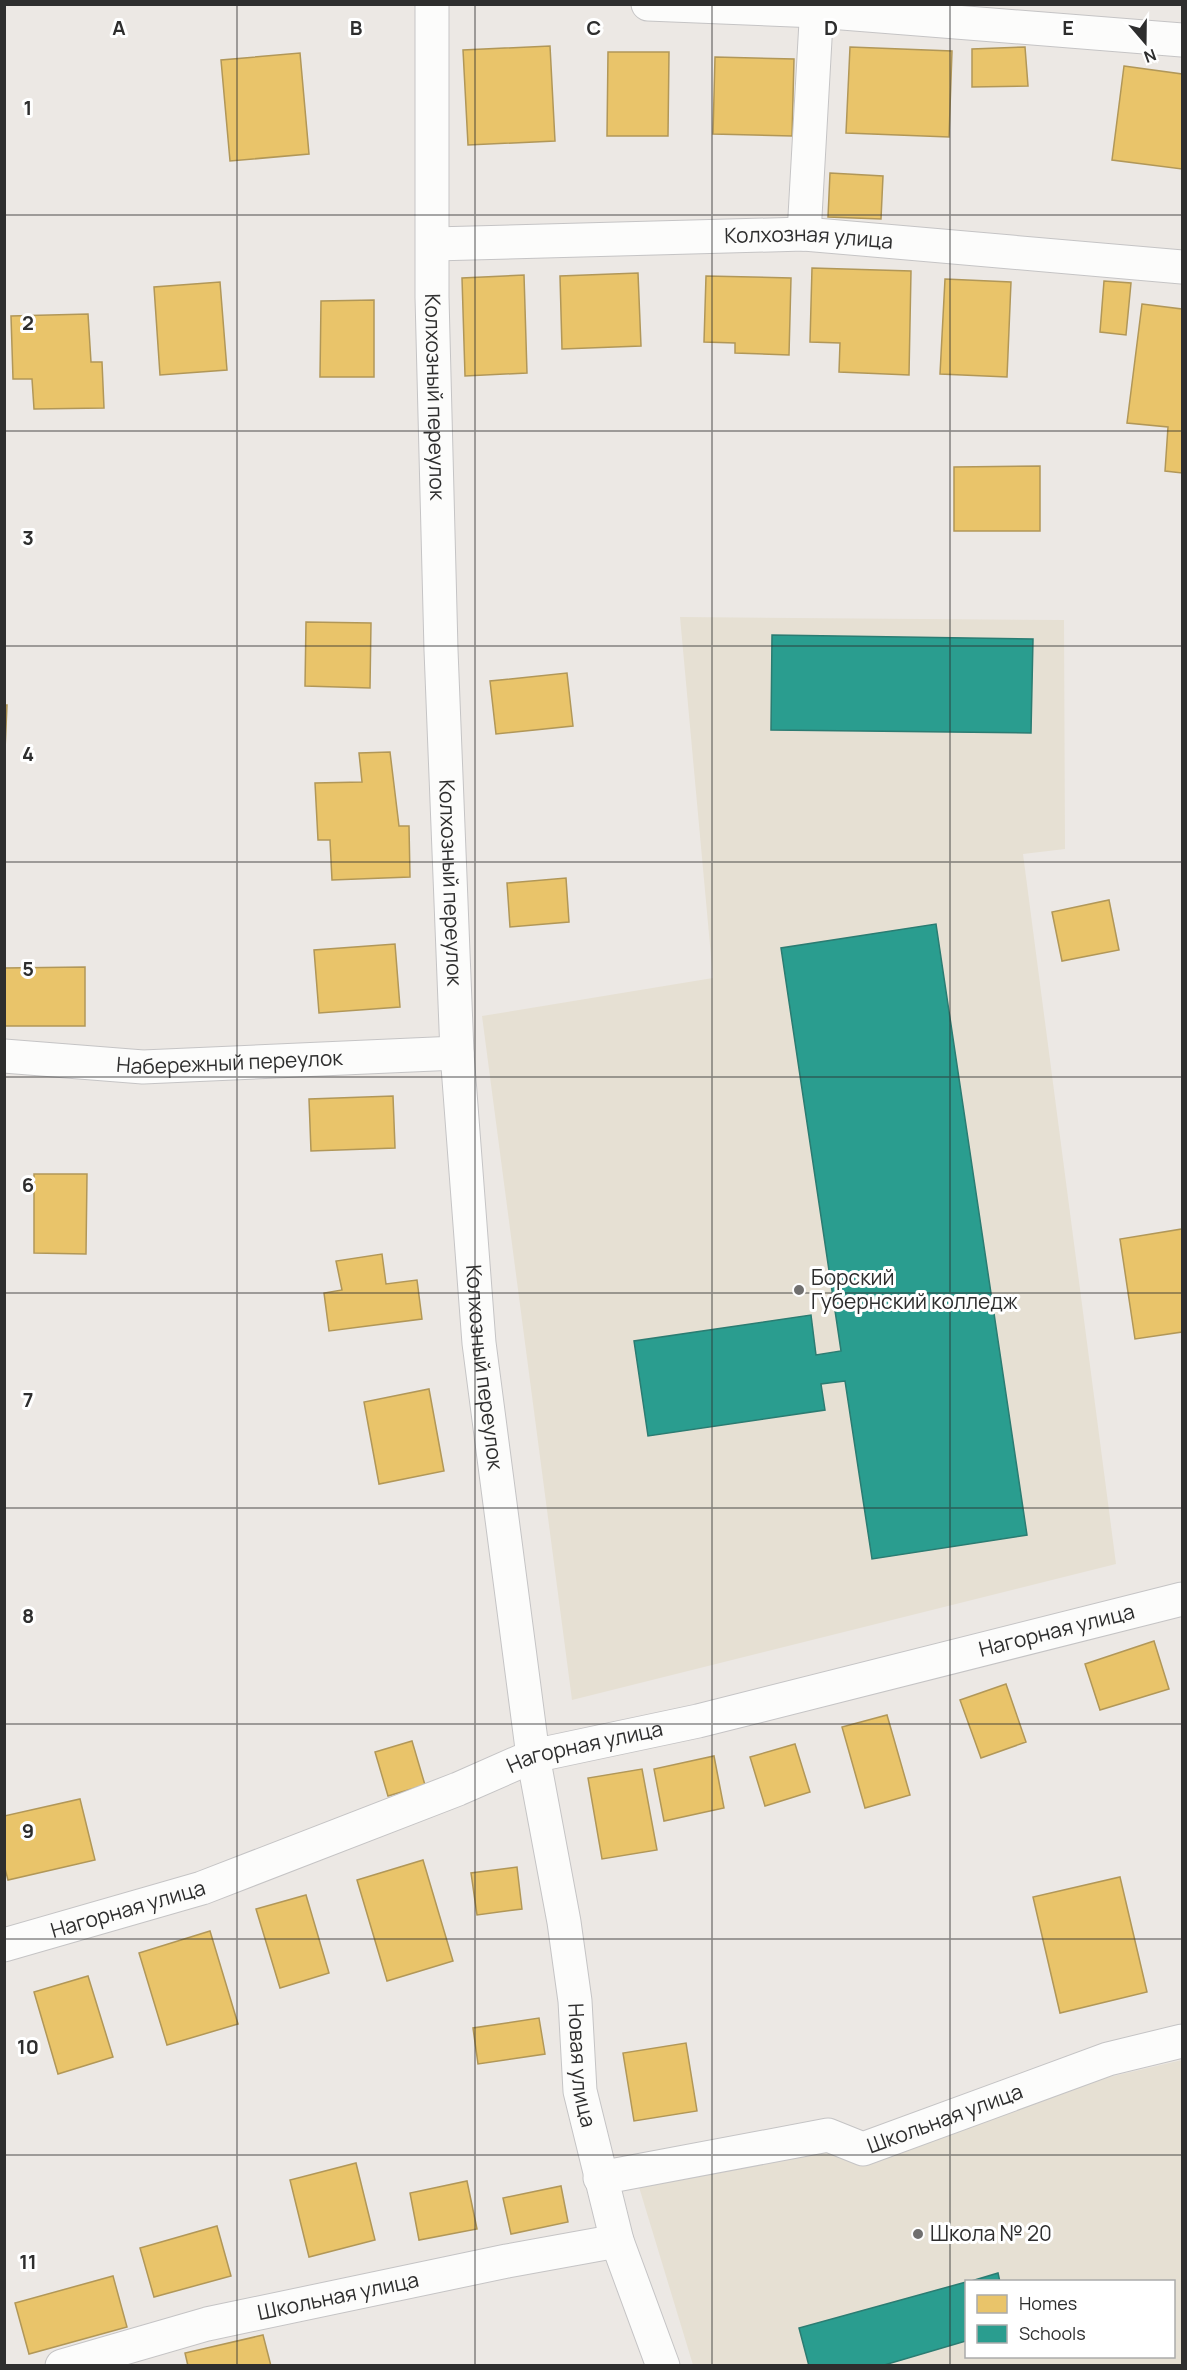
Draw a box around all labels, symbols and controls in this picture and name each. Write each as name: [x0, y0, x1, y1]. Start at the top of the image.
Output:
north arrow: [1115, 12, 1175, 72]
text: A: [112, 14, 126, 41]
text: B: [350, 14, 363, 41]
text: C: [587, 14, 601, 41]
text: D: [824, 14, 838, 41]
text: E: [1062, 14, 1074, 41]
text: N: [1141, 44, 1159, 68]
text: 1: [24, 94, 32, 121]
street label: Колхозная улица: [724, 219, 894, 255]
street label: Колхозный переулок: [419, 293, 452, 501]
text: 2: [22, 309, 34, 336]
text: 3: [22, 524, 34, 551]
text: 4: [22, 740, 34, 767]
street label: Колхозный переулок: [433, 779, 469, 987]
text: 5: [22, 955, 34, 982]
street label: Набережный переулок: [115, 1043, 344, 1080]
text: 6: [22, 1171, 34, 1198]
street label: Колхозный переулок: [460, 1263, 511, 1472]
place label: Борский Губернский колледж: [811, 1263, 1018, 1315]
marker: Борский Губернский колледж: [792, 1283, 806, 1297]
text: 7: [23, 1386, 33, 1413]
street label: Нагорная улица: [976, 1597, 1137, 1663]
text: 8: [22, 1602, 34, 1629]
street label: Нагорная улица: [502, 1714, 665, 1779]
text: 9: [22, 1817, 34, 1844]
street label: Нагорная улица: [47, 1873, 208, 1944]
street label: Новая улица: [562, 2002, 603, 2130]
text: 10: [17, 2033, 39, 2060]
street label: Школьная улица: [863, 2077, 1026, 2159]
place label: Школа № 20: [930, 2219, 1052, 2247]
marker: Школа № 20: [911, 2227, 925, 2241]
text: 11: [19, 2248, 37, 2275]
street label: Школьная улица: [255, 2265, 421, 2326]
legend: [965, 2280, 1175, 2358]
text: Homes: [1019, 2291, 1077, 2315]
text: Schools: [1019, 2321, 1086, 2345]

